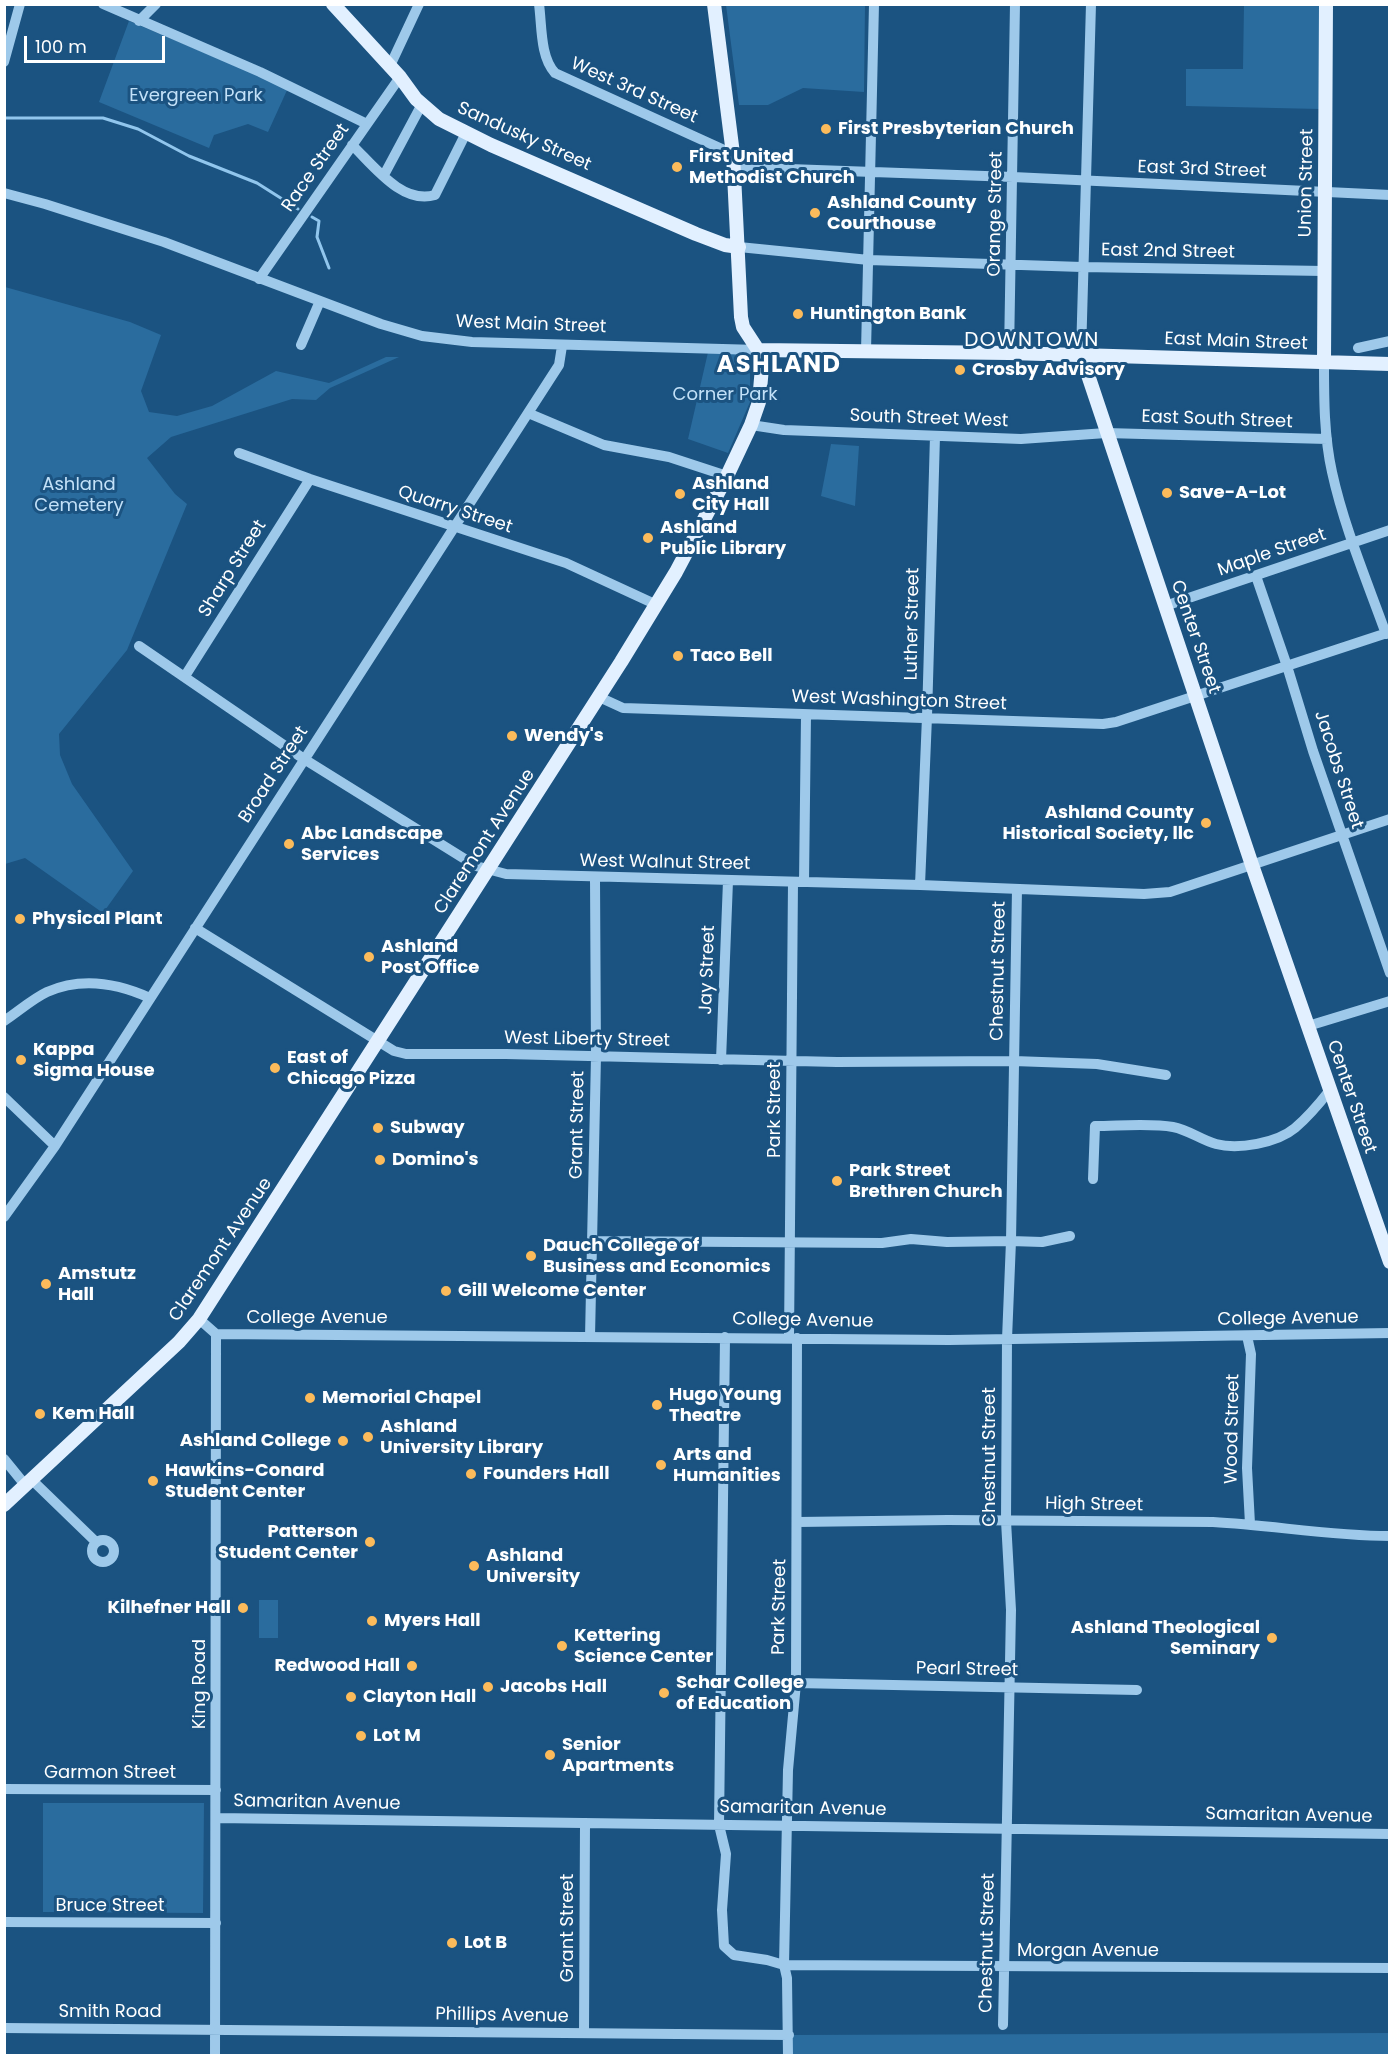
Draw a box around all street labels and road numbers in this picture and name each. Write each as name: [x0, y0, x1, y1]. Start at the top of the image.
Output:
street label: West 3rd Street: [567, 53, 701, 129]
street label: Sandusky Street: [454, 98, 594, 176]
street label: Race Street: [278, 120, 354, 216]
street label: Union Street: [1295, 128, 1319, 238]
street label: Orange Street: [984, 151, 1008, 277]
street label: East 3rd Street: [1137, 157, 1267, 183]
street label: East 2nd Street: [1101, 240, 1235, 264]
street label: West Main Street: [455, 312, 607, 338]
street label: East Main Street: [1164, 329, 1308, 355]
street label: South Street West: [849, 405, 1009, 433]
street label: East South Street: [1141, 407, 1293, 433]
street label: Quarry Street: [395, 481, 515, 539]
street label: Sharp Street: [195, 516, 271, 622]
street label: Maple Street: [1215, 524, 1329, 582]
street label: Luther Street: [901, 567, 925, 681]
street label: Center Street: [1165, 577, 1225, 697]
street label: West Washington Street: [791, 686, 1007, 716]
street label: Jacobs Street: [1309, 708, 1367, 832]
street label: Broad Street: [235, 723, 313, 827]
street label: Claremont Avenue: [430, 765, 540, 919]
street label: West Walnut Street: [579, 851, 751, 875]
street label: Chestnut Street: [987, 901, 1011, 1041]
street label: Jay Street: [696, 925, 720, 1015]
street label: West Liberty Street: [504, 1028, 670, 1052]
street label: Center Street: [1321, 1037, 1381, 1157]
street label: Park Street: [764, 1062, 786, 1158]
street label: Grant Street: [566, 1071, 590, 1179]
street label: Claremont Avenue: [165, 1174, 277, 1326]
street label: College Avenue: [246, 1307, 388, 1329]
street label: College Avenue: [1217, 1307, 1359, 1331]
street label: College Avenue: [732, 1309, 874, 1333]
street label: Wood Street: [1221, 1374, 1245, 1484]
street label: Chestnut Street: [979, 1387, 1001, 1527]
street label: High Street: [1045, 1493, 1143, 1517]
street label: Park Street: [768, 1559, 792, 1655]
street label: King Road: [189, 1639, 211, 1729]
street label: Pearl Street: [916, 1658, 1018, 1682]
street label: Garmon Street: [44, 1762, 176, 1784]
street label: Samaritan Avenue: [233, 1791, 401, 1815]
street label: Samaritan Avenue: [719, 1797, 887, 1821]
street label: Samaritan Avenue: [1205, 1804, 1373, 1828]
street label: Chestnut Street: [976, 1873, 1000, 2013]
street label: Grant Street: [557, 1874, 579, 1982]
street label: Bruce Street: [56, 1895, 164, 1917]
street label: Morgan Avenue: [1017, 1940, 1159, 1962]
street label: Smith Road: [58, 2001, 162, 2023]
street label: Phillips Avenue: [435, 2004, 569, 2028]

